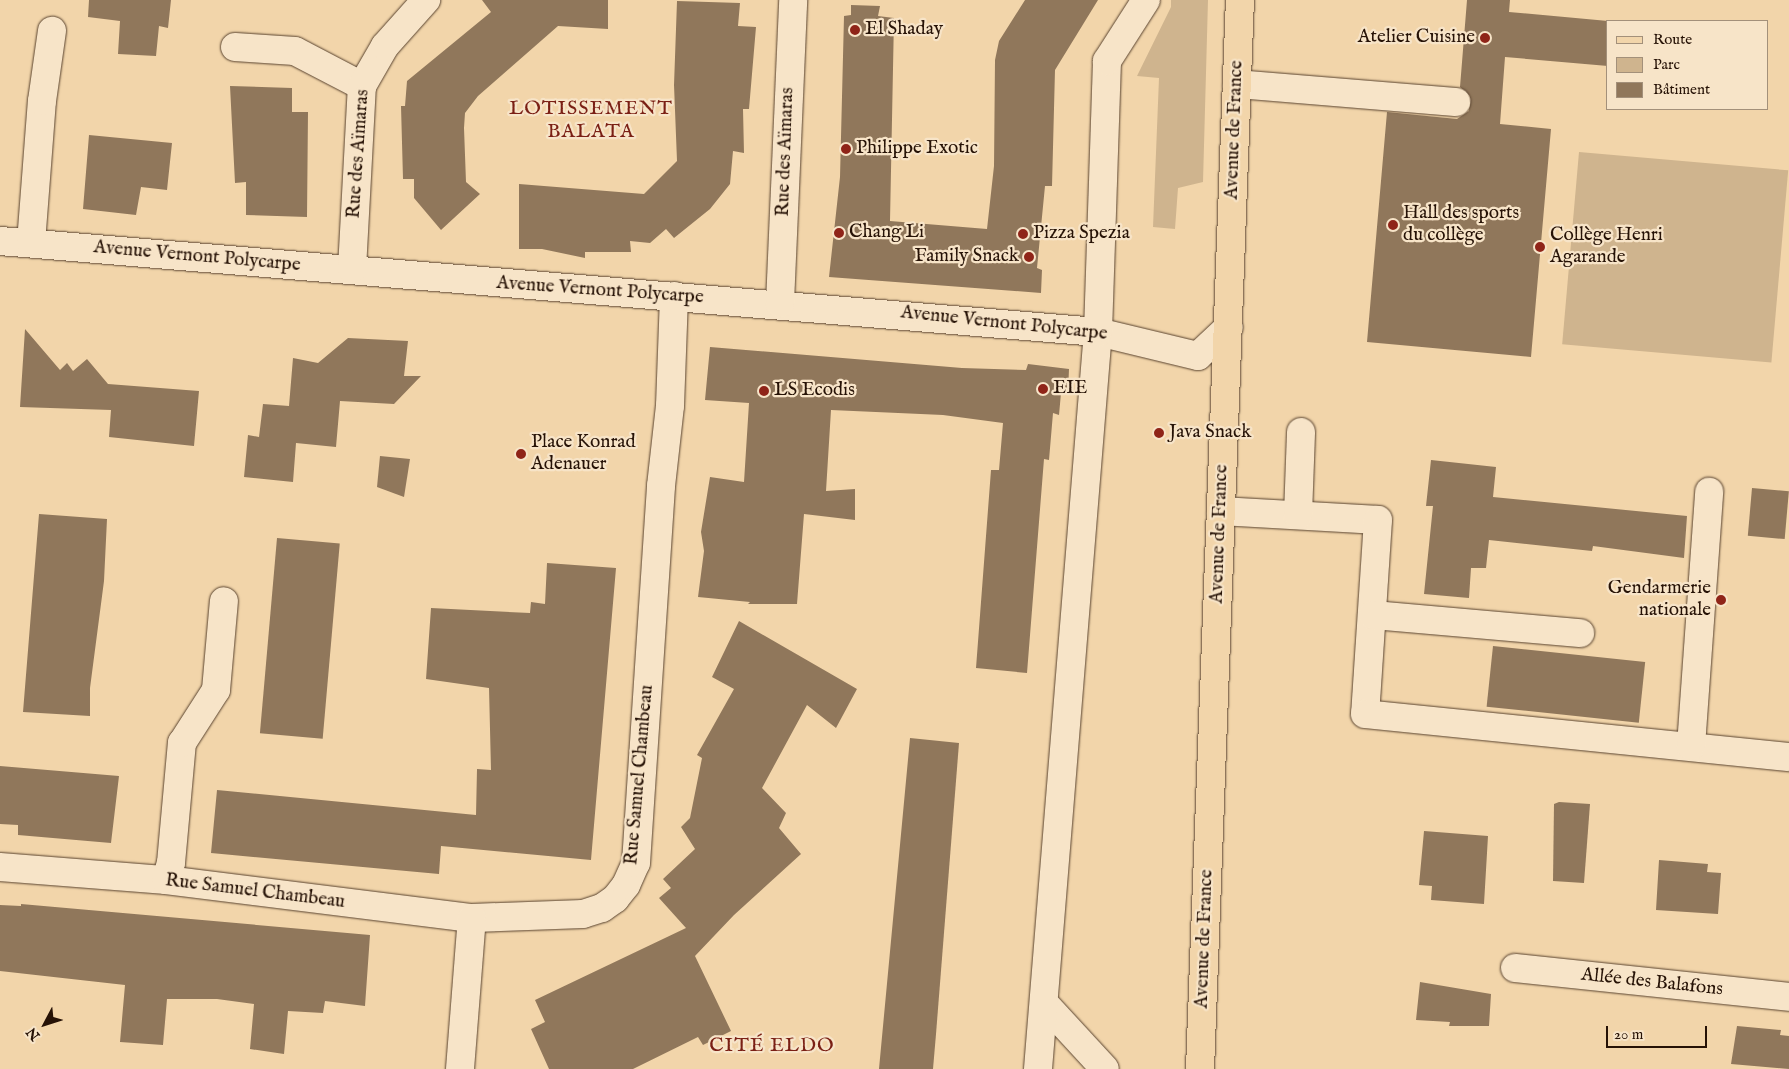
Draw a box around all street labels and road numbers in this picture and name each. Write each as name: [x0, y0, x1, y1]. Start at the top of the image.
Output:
street label: Avenue de France: [1221, 60, 1249, 200]
street label: Rue des Aïmaras: [772, 87, 800, 217]
street label: Rue des Aïmaras: [343, 89, 375, 219]
street label: Avenue Vernont Polycarpe: [93, 237, 301, 277]
street label: Avenue Vernont Polycarpe: [496, 272, 704, 310]
street label: Avenue Vernont Polycarpe: [900, 302, 1108, 346]
street label: Avenue de France: [1206, 464, 1234, 604]
street label: Rue Samuel Chambeau: [621, 684, 659, 866]
street label: Avenue de France: [1191, 869, 1219, 1009]
street label: Rue Samuel Chambeau: [164, 870, 346, 914]
street label: Allée des Balafons: [1580, 964, 1724, 1002]

